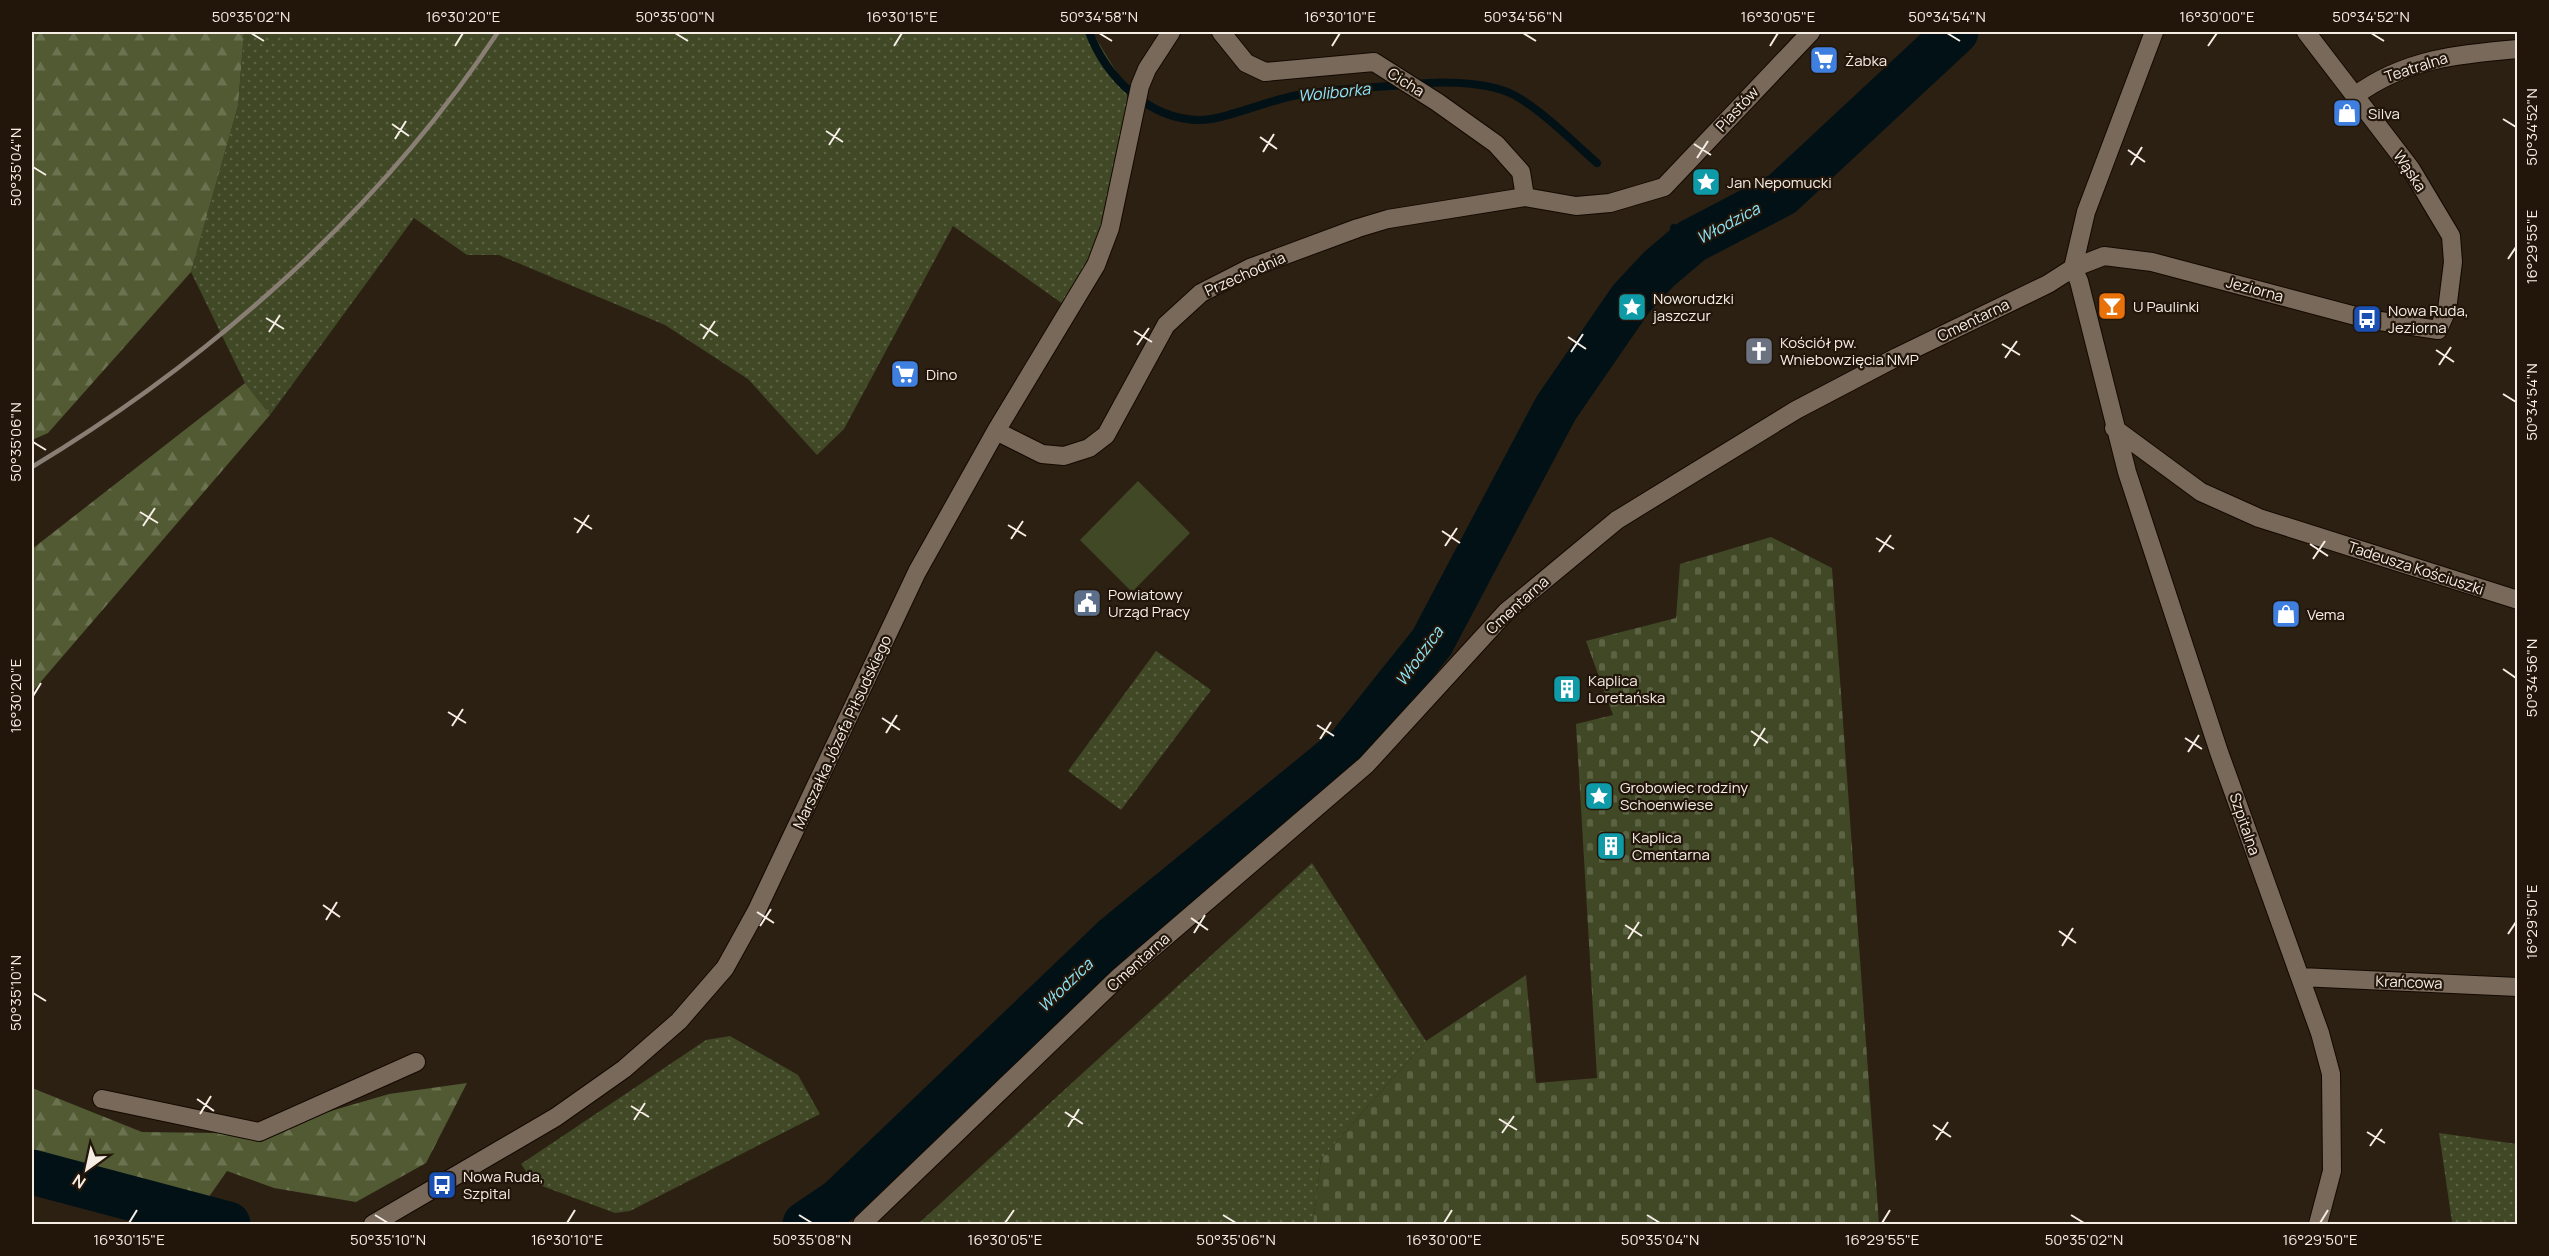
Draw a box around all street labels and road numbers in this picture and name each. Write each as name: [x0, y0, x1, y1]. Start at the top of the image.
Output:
street label: Teatralna: [2382, 47, 2450, 87]
street label: Cicha: [1384, 63, 1428, 101]
street label: Piastów: [1711, 82, 1764, 136]
street label: Wąska: [2389, 146, 2431, 196]
street label: Przechodnia: [1201, 247, 1289, 301]
street label: Jeziorna: [2224, 271, 2286, 307]
street label: Cmentarna: [1933, 293, 2013, 347]
street label: Tadeusza Kościuszki: [2345, 536, 2487, 600]
street label: Cmentarna: [1481, 571, 1553, 639]
street label: Marszałka Józefa Piłsudskiego: [788, 632, 896, 832]
street label: Szpitalna: [2225, 790, 2265, 858]
street label: Cmentarna: [1102, 928, 1174, 996]
street label: Krańcowa: [2375, 970, 2443, 994]

